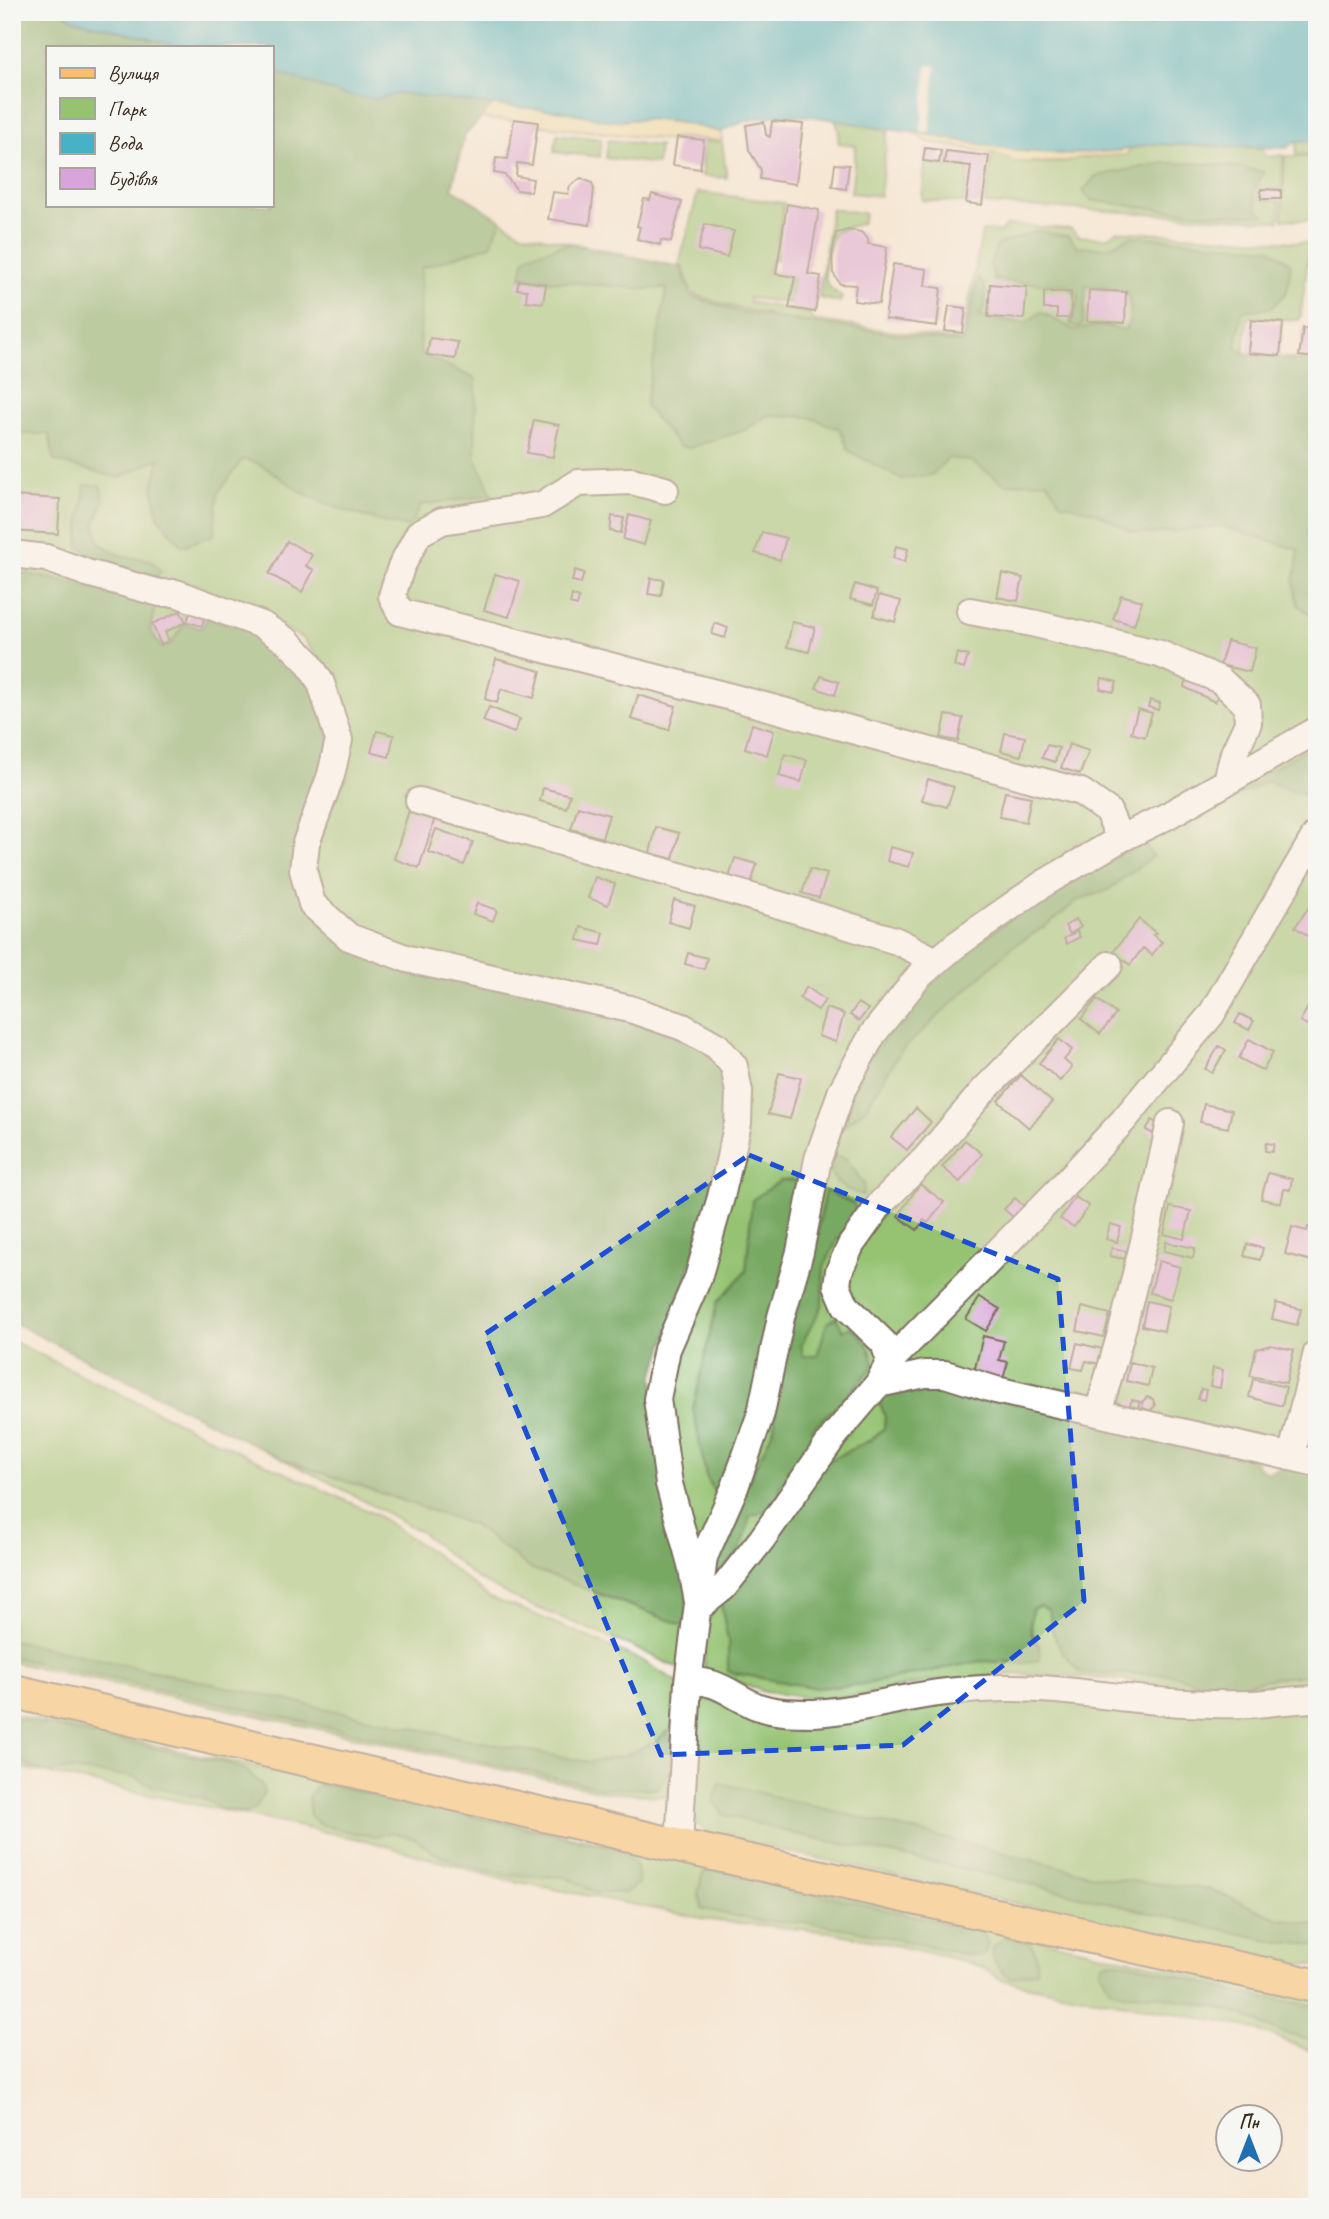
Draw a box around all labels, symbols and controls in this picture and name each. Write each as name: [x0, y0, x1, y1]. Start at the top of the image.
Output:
legend: [46, 46, 273, 206]
text: Вулиця: [108, 60, 159, 86]
text: Парк: [108, 96, 148, 122]
text: Вода: [108, 130, 144, 156]
text: Будівля: [108, 166, 158, 192]
north arrow: [1214, 2104, 1284, 2174]
text: Пн: [1239, 2110, 1261, 2134]

